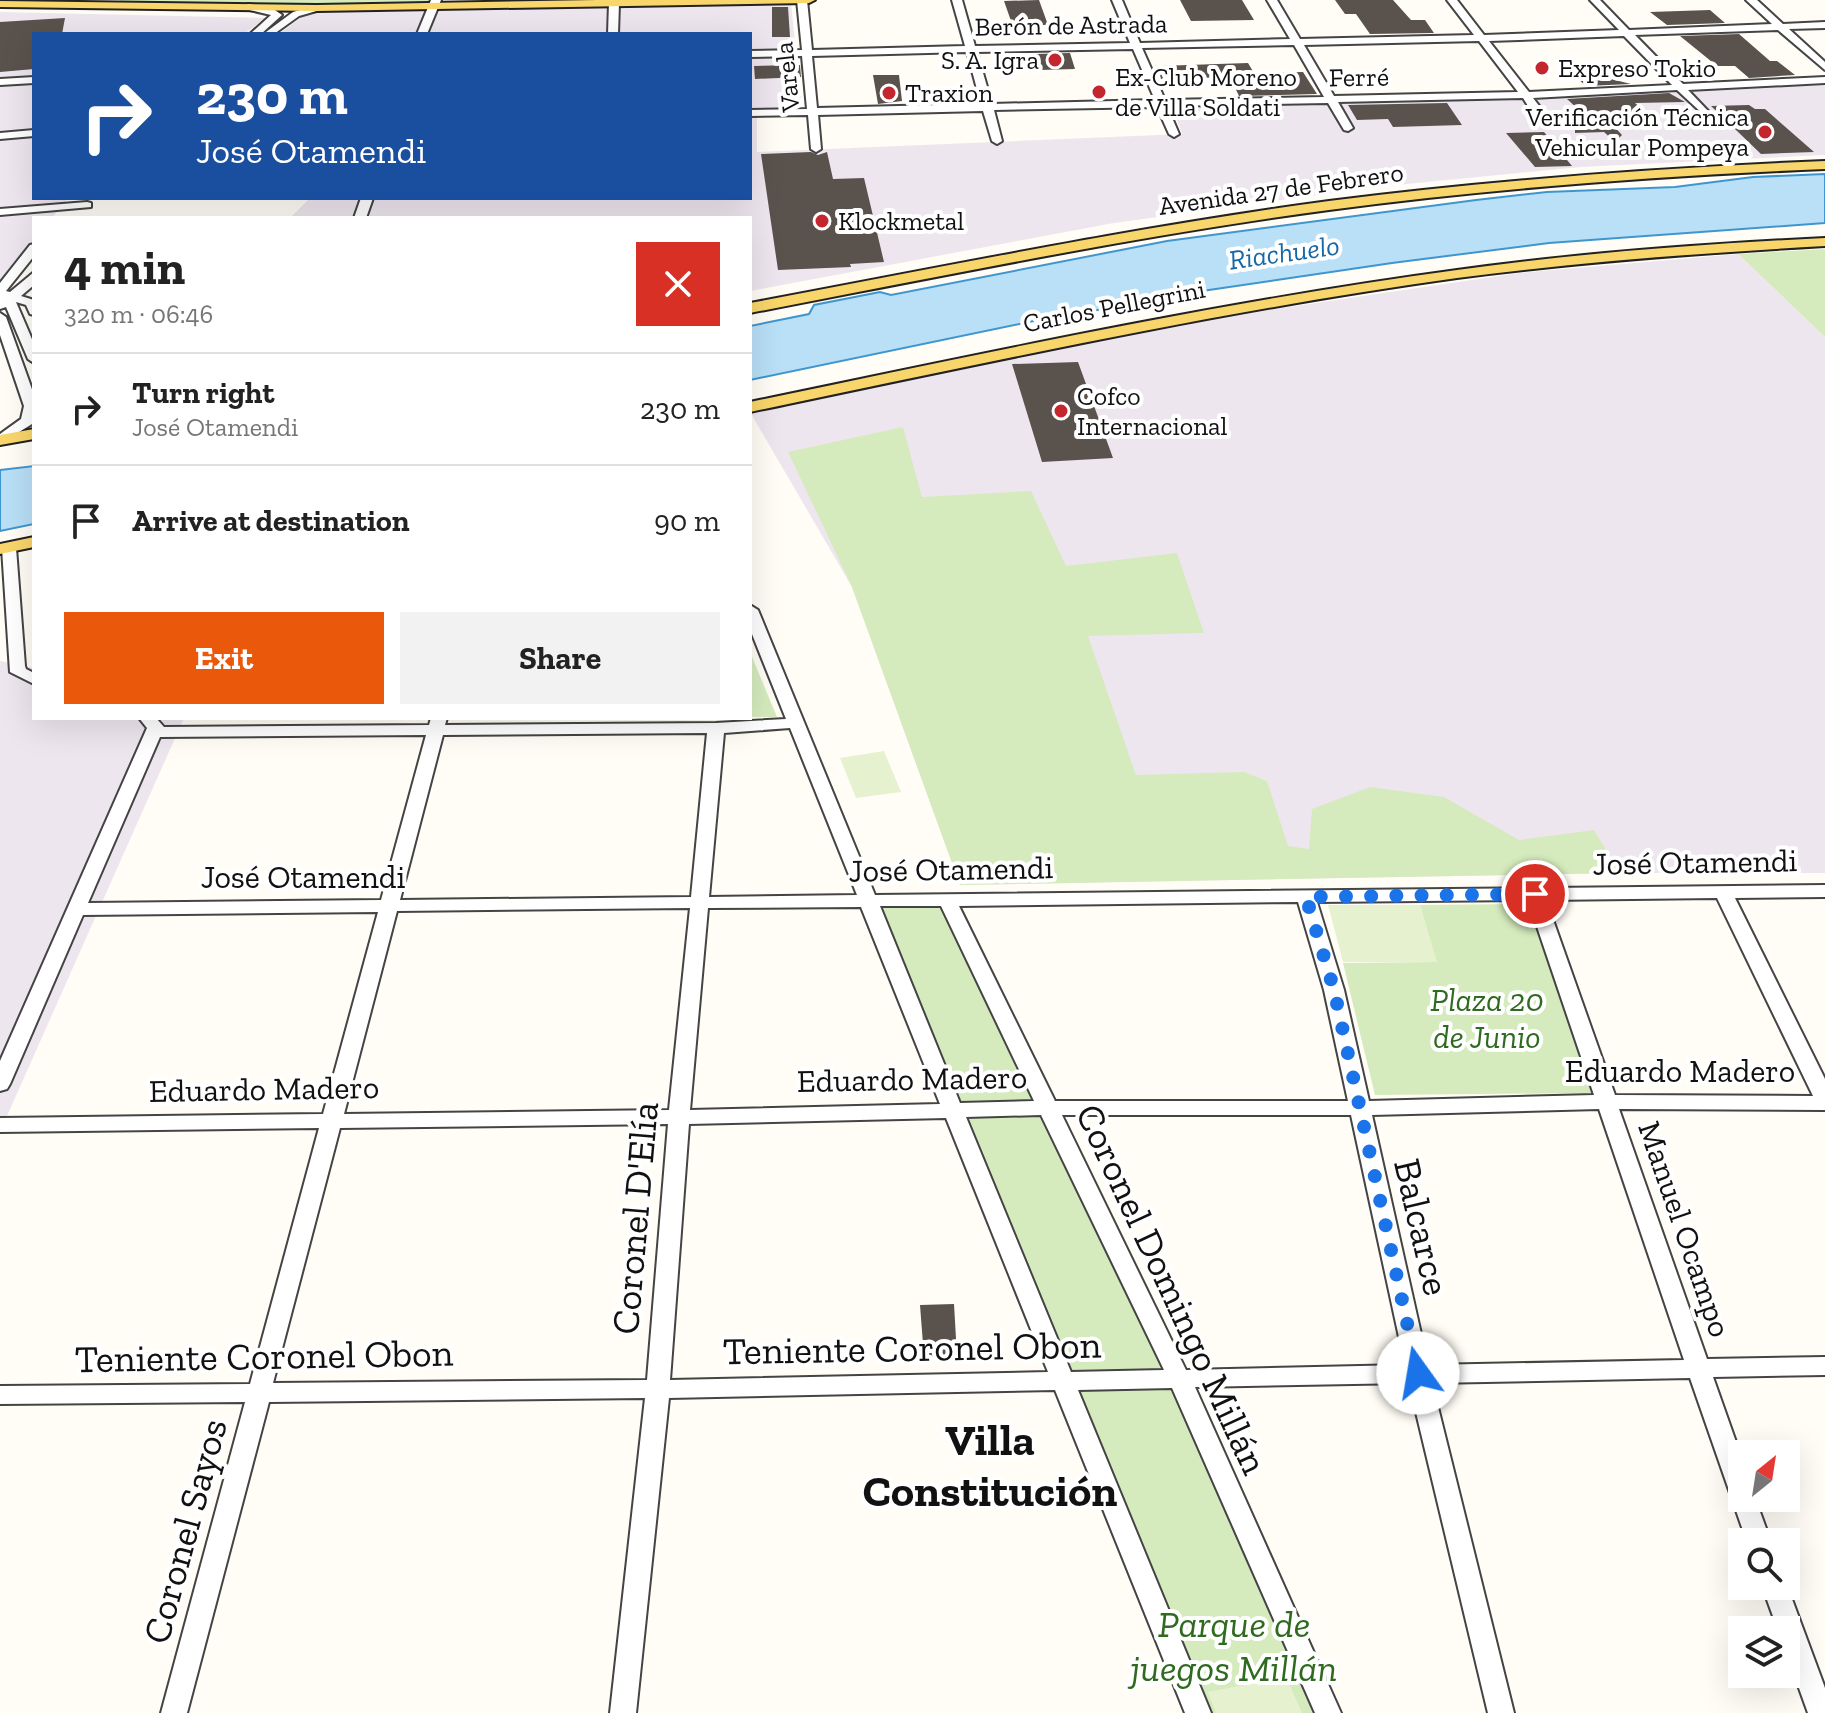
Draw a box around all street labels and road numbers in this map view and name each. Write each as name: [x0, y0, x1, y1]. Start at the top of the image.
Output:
street label: Berón de Astrada: [974, 7, 1168, 43]
street label: Varela: [767, 40, 807, 115]
street label: Ferré: [1329, 60, 1389, 94]
street label: Avenida 27 de Febrero: [1156, 156, 1406, 222]
street label: Carlos Pellegrini: [1020, 273, 1208, 339]
street label: José Otamendi: [1592, 841, 1798, 883]
street label: José Otamendi: [848, 848, 1054, 890]
street label: José Otamendi: [201, 858, 405, 896]
street label: Eduardo Madero: [1565, 1052, 1795, 1090]
street label: Eduardo Madero: [797, 1058, 1027, 1100]
street label: Eduardo Madero: [149, 1068, 379, 1110]
street label: Coronel Domingo Millán: [1066, 1097, 1278, 1481]
street label: Coronel D'Elía: [602, 1100, 668, 1336]
street label: Manuel Ocampo: [1630, 1116, 1740, 1342]
street label: Balcarce: [1384, 1154, 1460, 1300]
street label: Teniente Coronel Obon: [722, 1322, 1102, 1374]
street label: Teniente Coronel Obon: [74, 1330, 454, 1382]
street label: Coronel Sayos: [133, 1414, 237, 1648]

